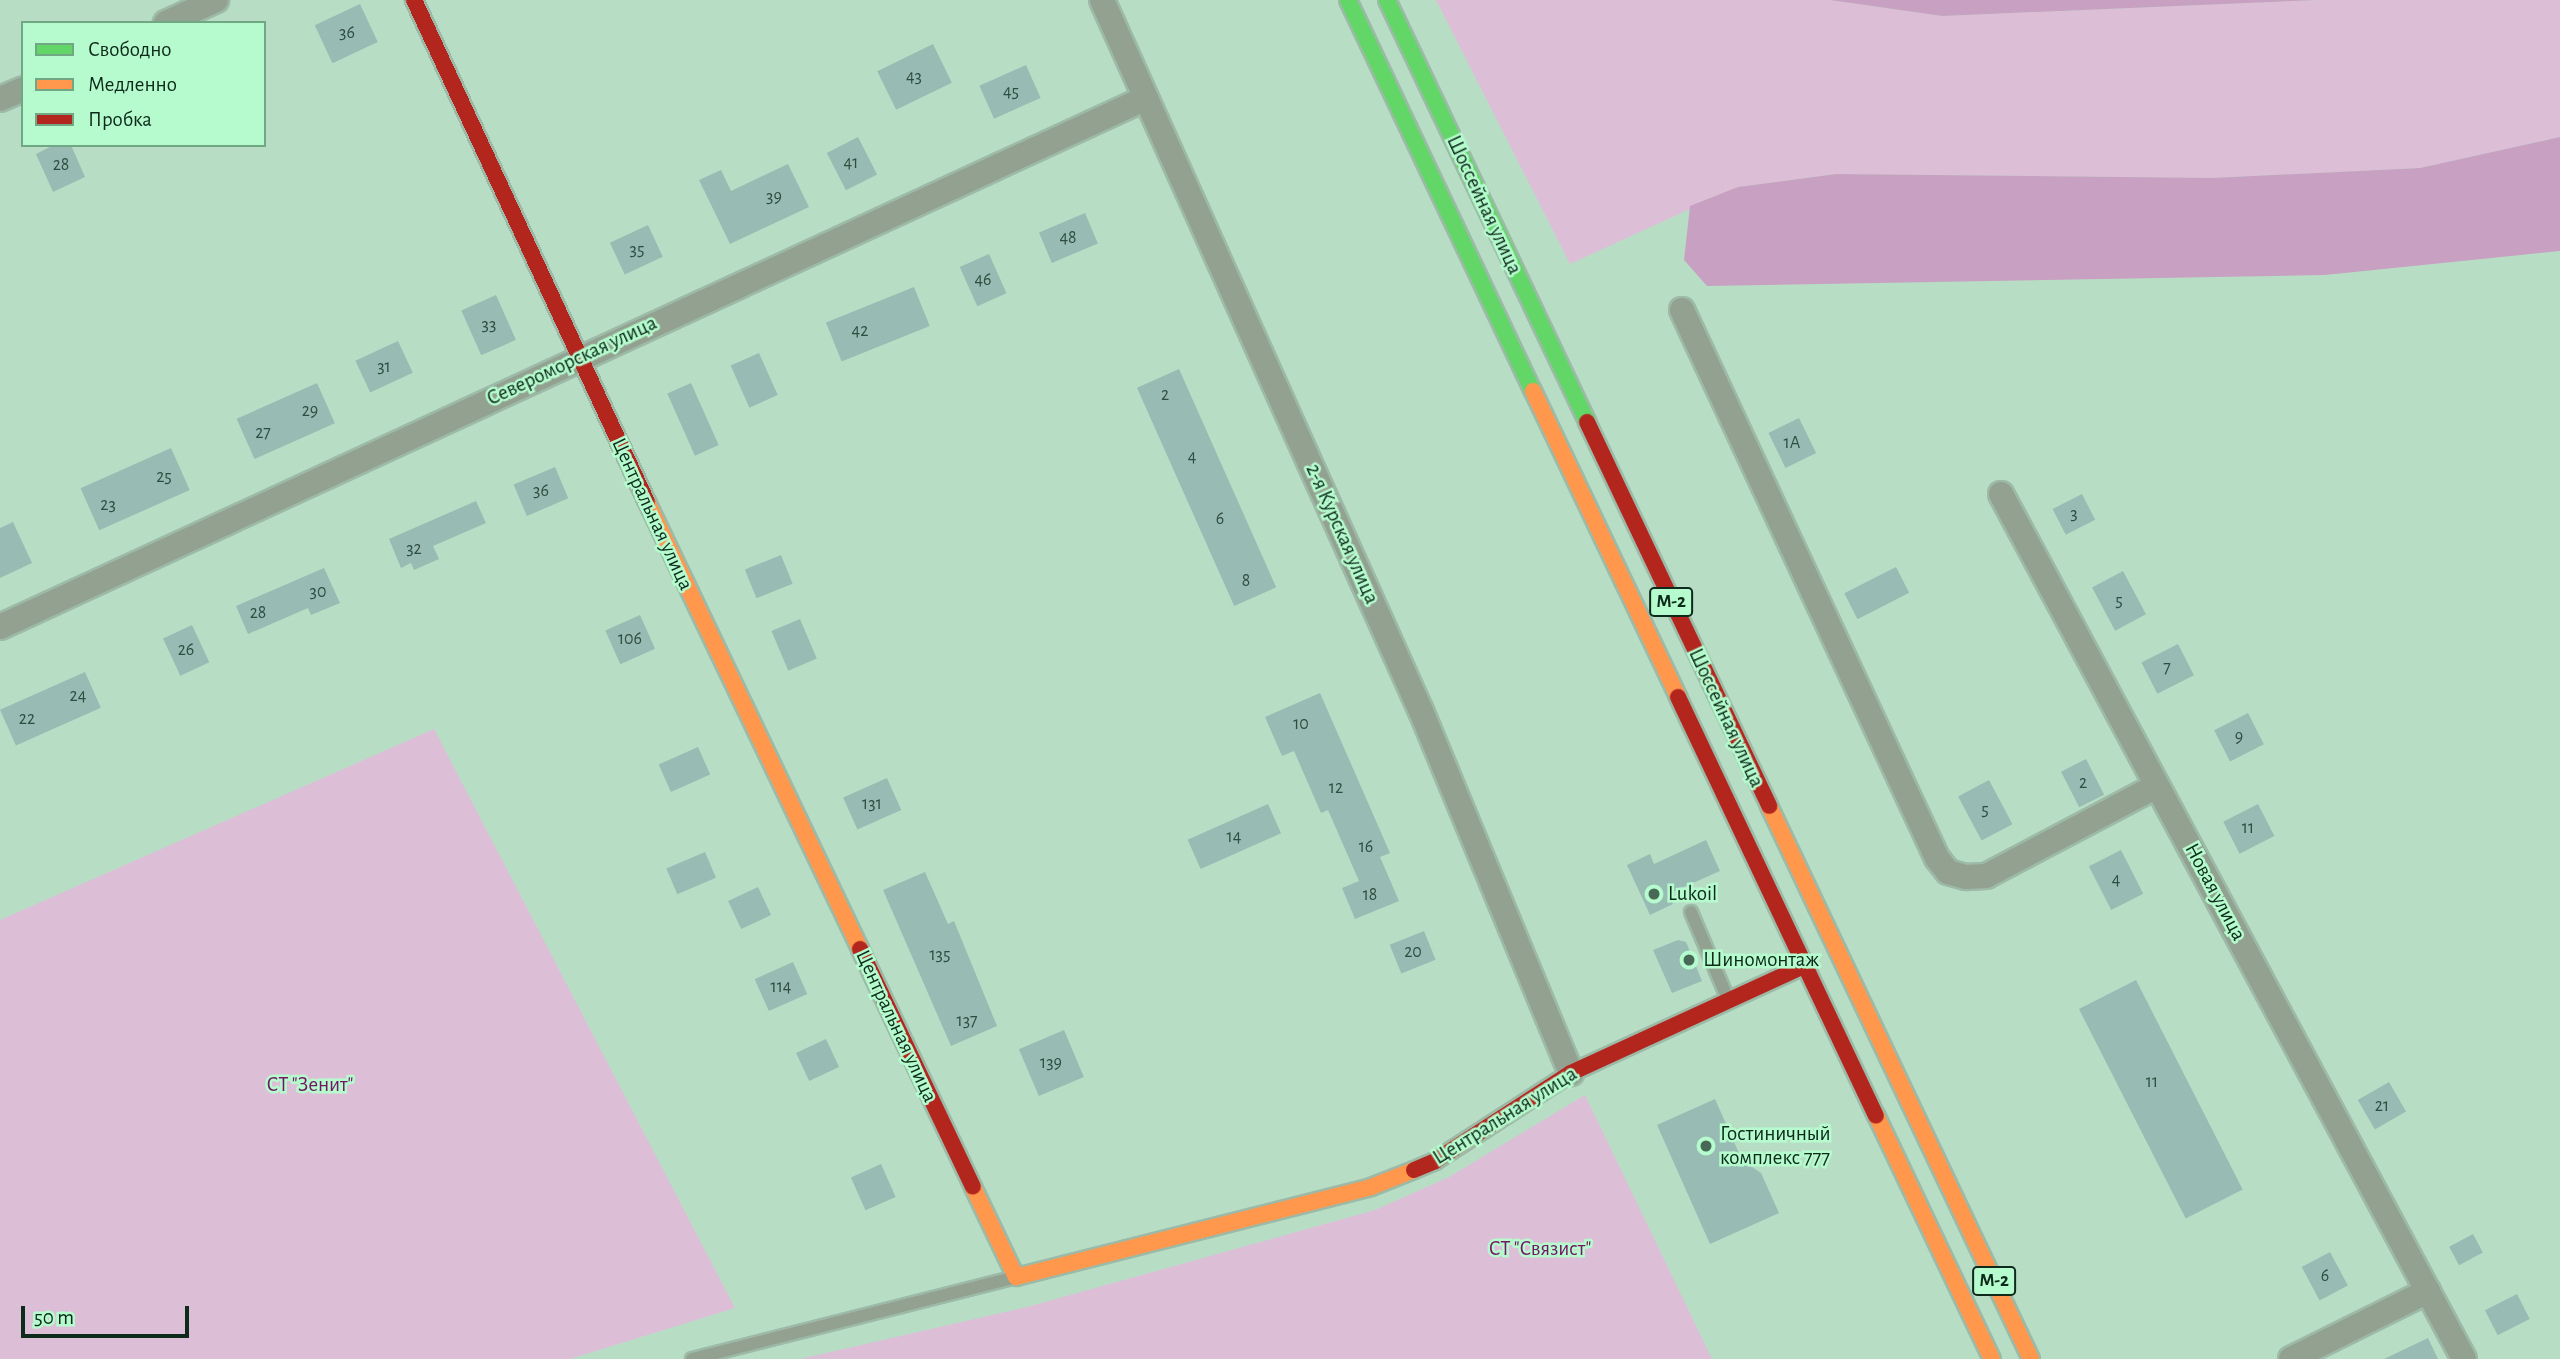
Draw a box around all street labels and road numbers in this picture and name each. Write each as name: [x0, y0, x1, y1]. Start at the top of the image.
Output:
street label: Шоссейная улица: [1441, 131, 1527, 279]
street label: Североморская улица: [483, 311, 661, 411]
street label: Центральная улица: [606, 434, 698, 594]
street label: 2-я Курская улица: [1300, 460, 1384, 608]
road number: М-2: [1648, 586, 1694, 618]
street label: Шоссейная улица: [1683, 644, 1769, 792]
street label: Новая улица: [2179, 839, 2251, 945]
street label: Центральная улица: [850, 946, 942, 1106]
street label: Центральная улица: [1428, 1062, 1582, 1170]
road number: М-2: [1971, 1266, 2017, 1296]

